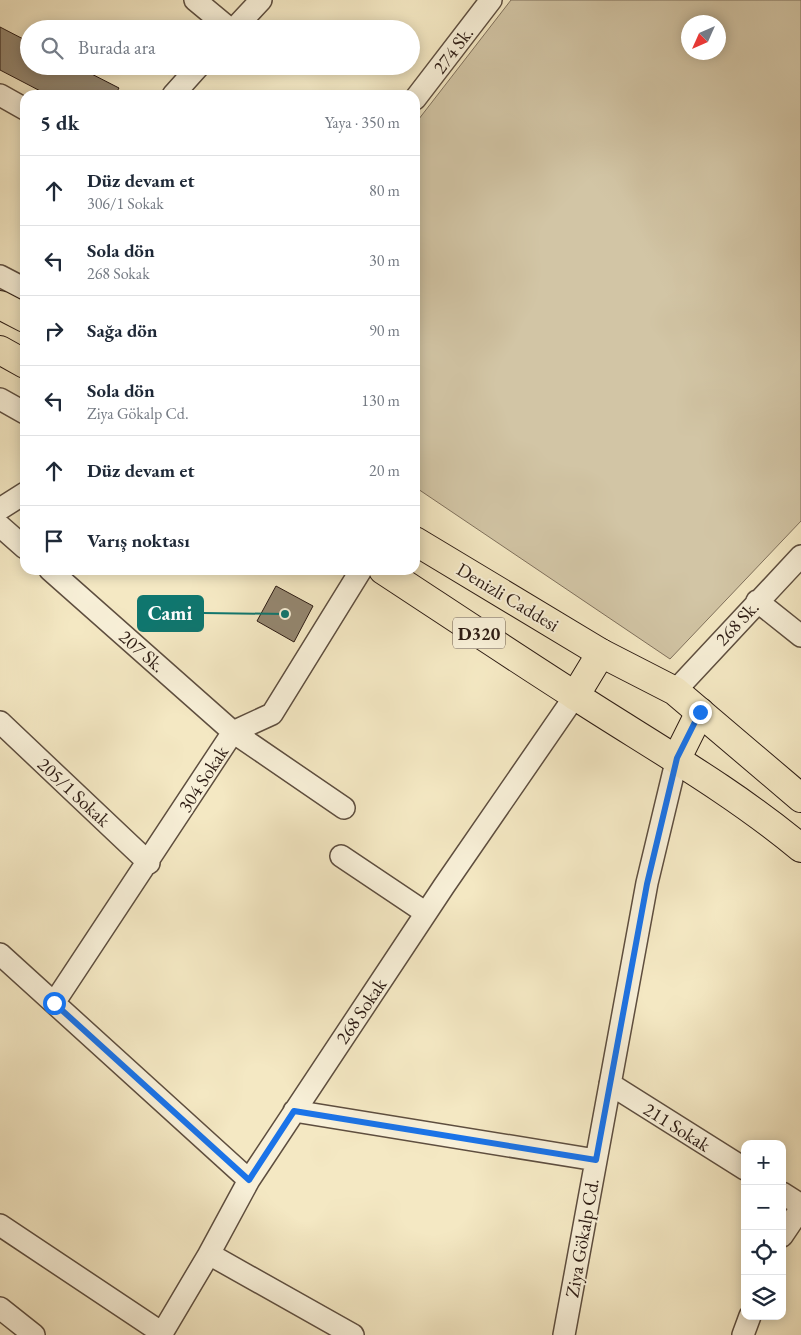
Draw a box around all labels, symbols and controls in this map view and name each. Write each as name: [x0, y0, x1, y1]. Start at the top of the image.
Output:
north arrow: [681, 15, 726, 60]
search box: [20, 20, 420, 75]
street label: 274 Sk.: [427, 21, 479, 79]
icon: search: [38, 34, 66, 62]
text: Burada ara: [78, 35, 156, 60]
text: 5 dk: [40, 109, 79, 136]
text: Yaya · 350 m: [325, 112, 400, 133]
text: Düz devam et: [87, 168, 195, 193]
icon: ahead: [40, 177, 68, 205]
text: 80 m: [369, 180, 400, 201]
text: 306/1 Sokak: [87, 193, 164, 214]
text: Sola dön: [87, 238, 155, 263]
icon: left: [40, 247, 68, 275]
text: 30 m: [369, 250, 400, 271]
text: 268 Sokak: [87, 263, 150, 284]
icon: right: [40, 317, 68, 345]
text: Sağa dön: [87, 318, 158, 343]
text: 90 m: [369, 320, 400, 341]
text: Sola dön: [87, 378, 155, 403]
icon: left: [40, 387, 68, 415]
text: 130 m: [361, 390, 400, 411]
text: Ziya Gökalp Cd.: [87, 403, 189, 424]
icon: ahead: [40, 457, 68, 485]
text: Düz devam et: [87, 458, 195, 483]
text: 20 m: [369, 460, 400, 481]
icon: arrive: [40, 527, 68, 555]
text: Varış noktası: [87, 528, 190, 553]
street label: Denizli Caddesi: [452, 557, 564, 638]
street label: 268 Sk.: [710, 595, 764, 651]
callout: Cami: [138, 596, 203, 631]
text: Cami: [148, 600, 192, 626]
road number: D320: [453, 618, 505, 648]
street label: 207 Sk.: [114, 624, 170, 678]
route end: [689, 701, 712, 724]
street label: 304 Sokak: [172, 740, 234, 817]
street label: 205/1 Sokak: [32, 752, 117, 833]
street label: 268 Sokak: [330, 972, 393, 1049]
route start: [43, 992, 66, 1015]
street label: 211 Sokak: [639, 1097, 716, 1158]
map controls: [741, 1140, 786, 1320]
button: +: [741, 1140, 786, 1185]
street label: Ziya Gökalp Cd.: [559, 1176, 605, 1300]
button: −: [741, 1185, 786, 1230]
button: locate: [741, 1230, 786, 1275]
button: layers: [741, 1275, 786, 1320]

